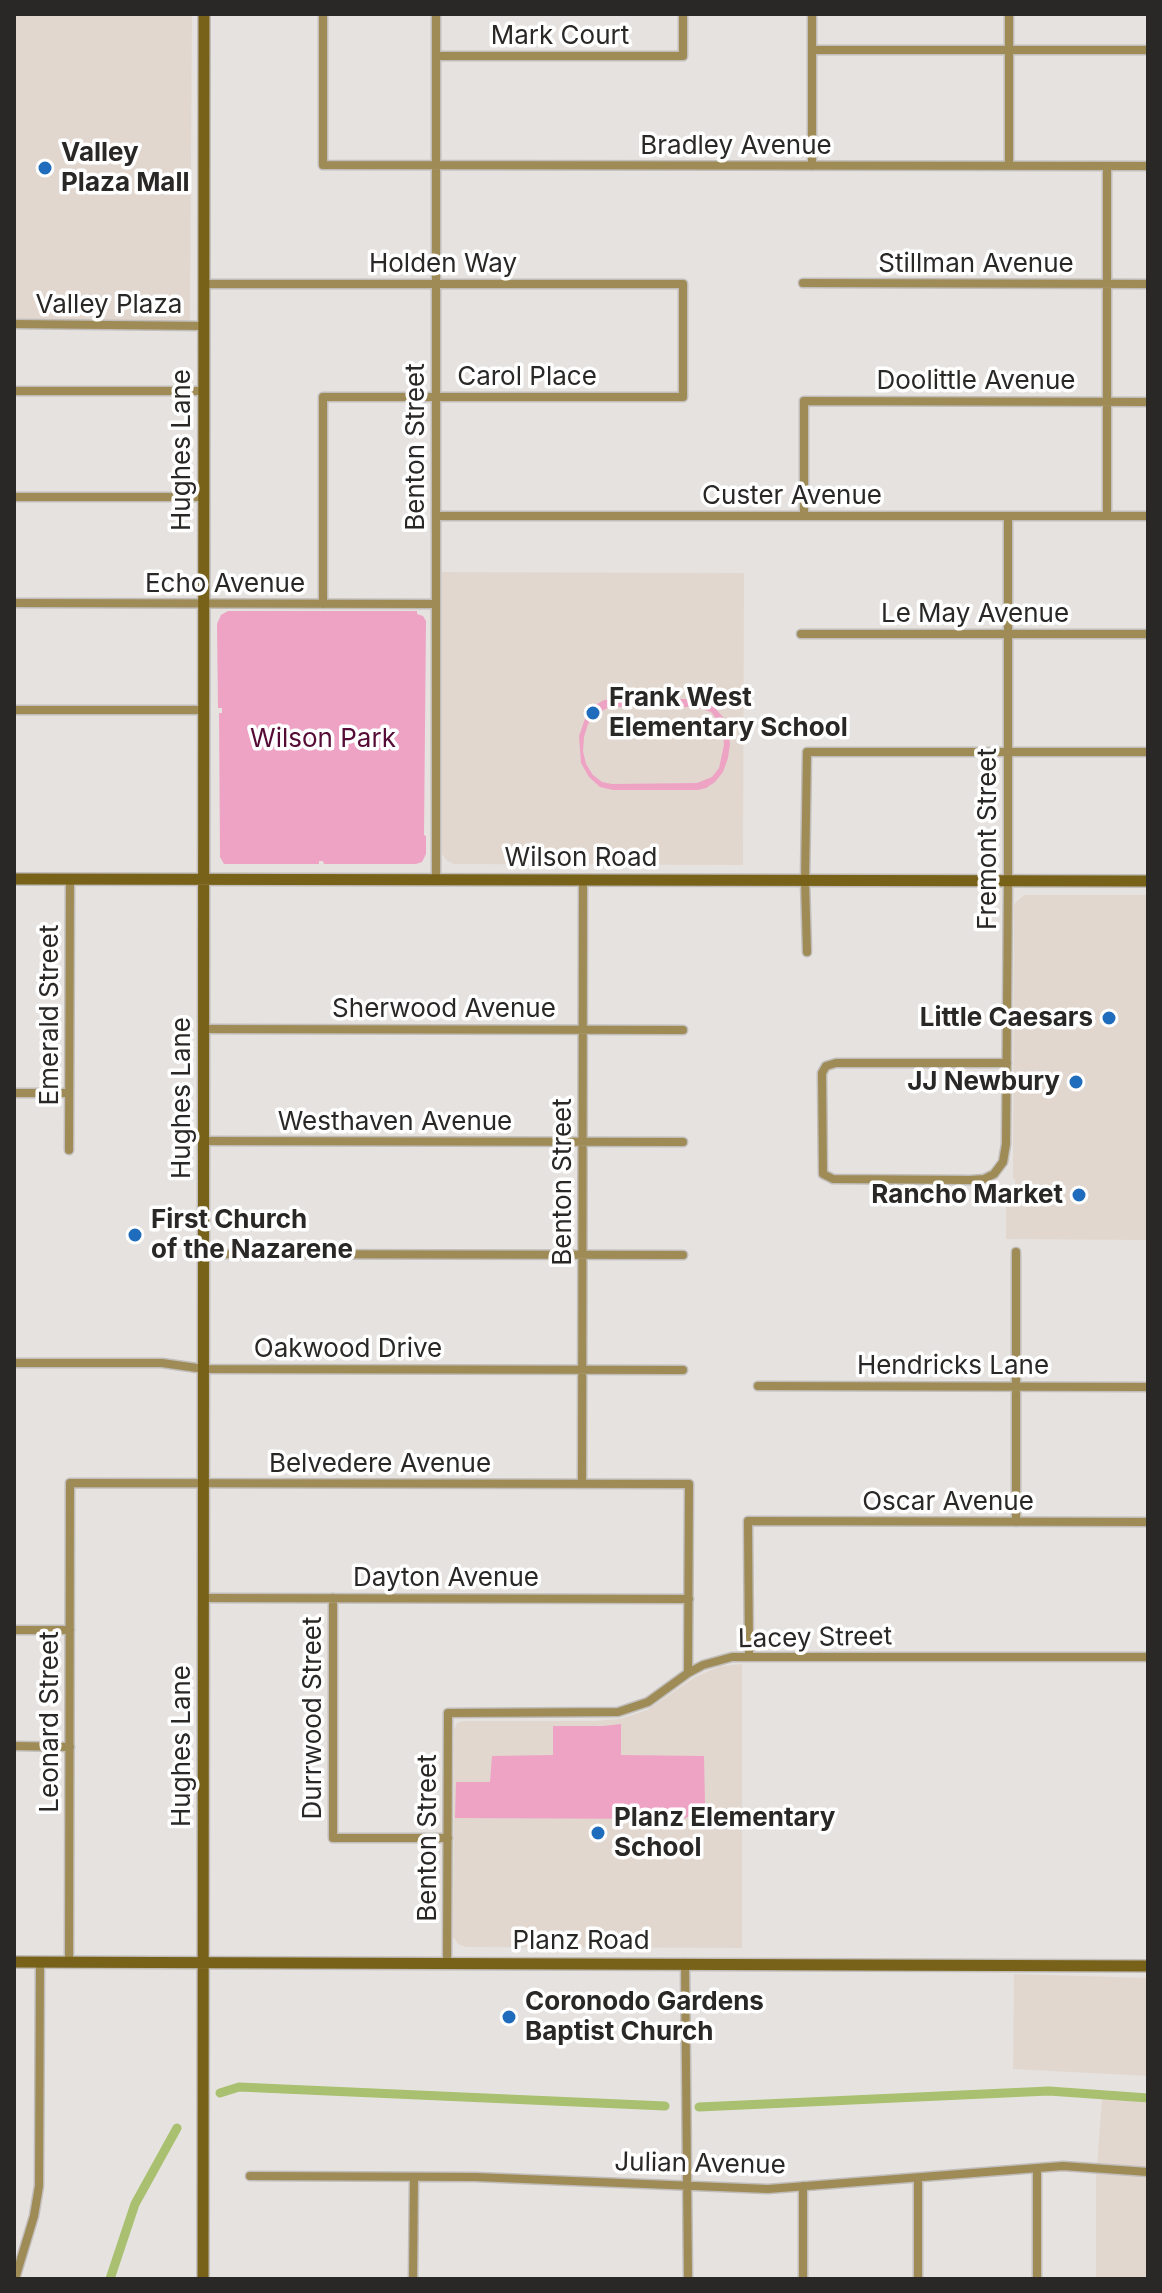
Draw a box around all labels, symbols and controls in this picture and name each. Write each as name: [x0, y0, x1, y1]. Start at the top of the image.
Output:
street label: Mark Court: [491, 20, 629, 52]
street label: Bradley Avenue: [640, 130, 832, 162]
place label: Valley Plaza Mall: [61, 137, 190, 198]
marker: Valley Plaza Mall: [36, 159, 54, 177]
street label: Holden Way: [369, 248, 517, 280]
street label: Stillman Avenue: [878, 248, 1074, 280]
street label: Valley Plaza: [36, 289, 182, 321]
street label: Carol Place: [457, 361, 597, 393]
street label: Benton Street: [400, 363, 432, 531]
street label: Doolittle Avenue: [876, 365, 1076, 397]
street label: Hughes Lane: [166, 369, 198, 531]
street label: Custer Avenue: [702, 480, 882, 512]
street label: Echo Avenue: [145, 568, 305, 600]
street label: Le May Avenue: [881, 598, 1069, 630]
place label: Frank West Elementary School: [609, 682, 848, 744]
marker: Frank West Elementary School: [584, 704, 602, 722]
park label: Wilson Park: [250, 723, 396, 755]
street label: Fremont Street: [972, 748, 1004, 930]
street label: Wilson Road: [505, 842, 657, 874]
street label: Emerald Street: [34, 925, 66, 1105]
street label: Sherwood Avenue: [332, 993, 556, 1025]
place label: Little Caesars: [920, 1002, 1093, 1034]
marker: Little Caesars: [1100, 1009, 1118, 1027]
street label: Hughes Lane: [166, 1017, 198, 1179]
place label: JJ Newbury: [907, 1066, 1060, 1098]
marker: JJ Newbury: [1067, 1073, 1085, 1091]
street label: Benton Street: [547, 1098, 579, 1266]
street label: Westhaven Avenue: [278, 1106, 512, 1138]
place label: Rancho Market: [871, 1179, 1063, 1211]
marker: Rancho Market: [1070, 1186, 1088, 1204]
place label: First Church of the Nazarene: [151, 1204, 353, 1266]
marker: First Church of the Nazarene: [126, 1226, 144, 1244]
street label: Oakwood Drive: [254, 1333, 442, 1365]
street label: Hendricks Lane: [857, 1350, 1049, 1382]
street label: Belvedere Avenue: [269, 1448, 491, 1480]
street label: Oscar Avenue: [862, 1486, 1034, 1518]
street label: Dayton Avenue: [353, 1562, 539, 1594]
street label: Durrwood Street: [297, 1617, 329, 1819]
street label: Lacey Street: [738, 1621, 892, 1655]
street label: Leonard Street: [34, 1631, 66, 1813]
street label: Hughes Lane: [166, 1665, 198, 1827]
street label: Benton Street: [412, 1754, 444, 1922]
place label: Planz Elementary School: [614, 1802, 835, 1864]
marker: Planz Elementary School: [589, 1824, 607, 1842]
street label: Planz Road: [512, 1925, 650, 1957]
place label: Coronodo Gardens Baptist Church: [525, 1986, 764, 2048]
marker: Coronodo Gardens Baptist Church: [500, 2008, 518, 2026]
street label: Julian Avenue: [614, 2147, 786, 2181]

